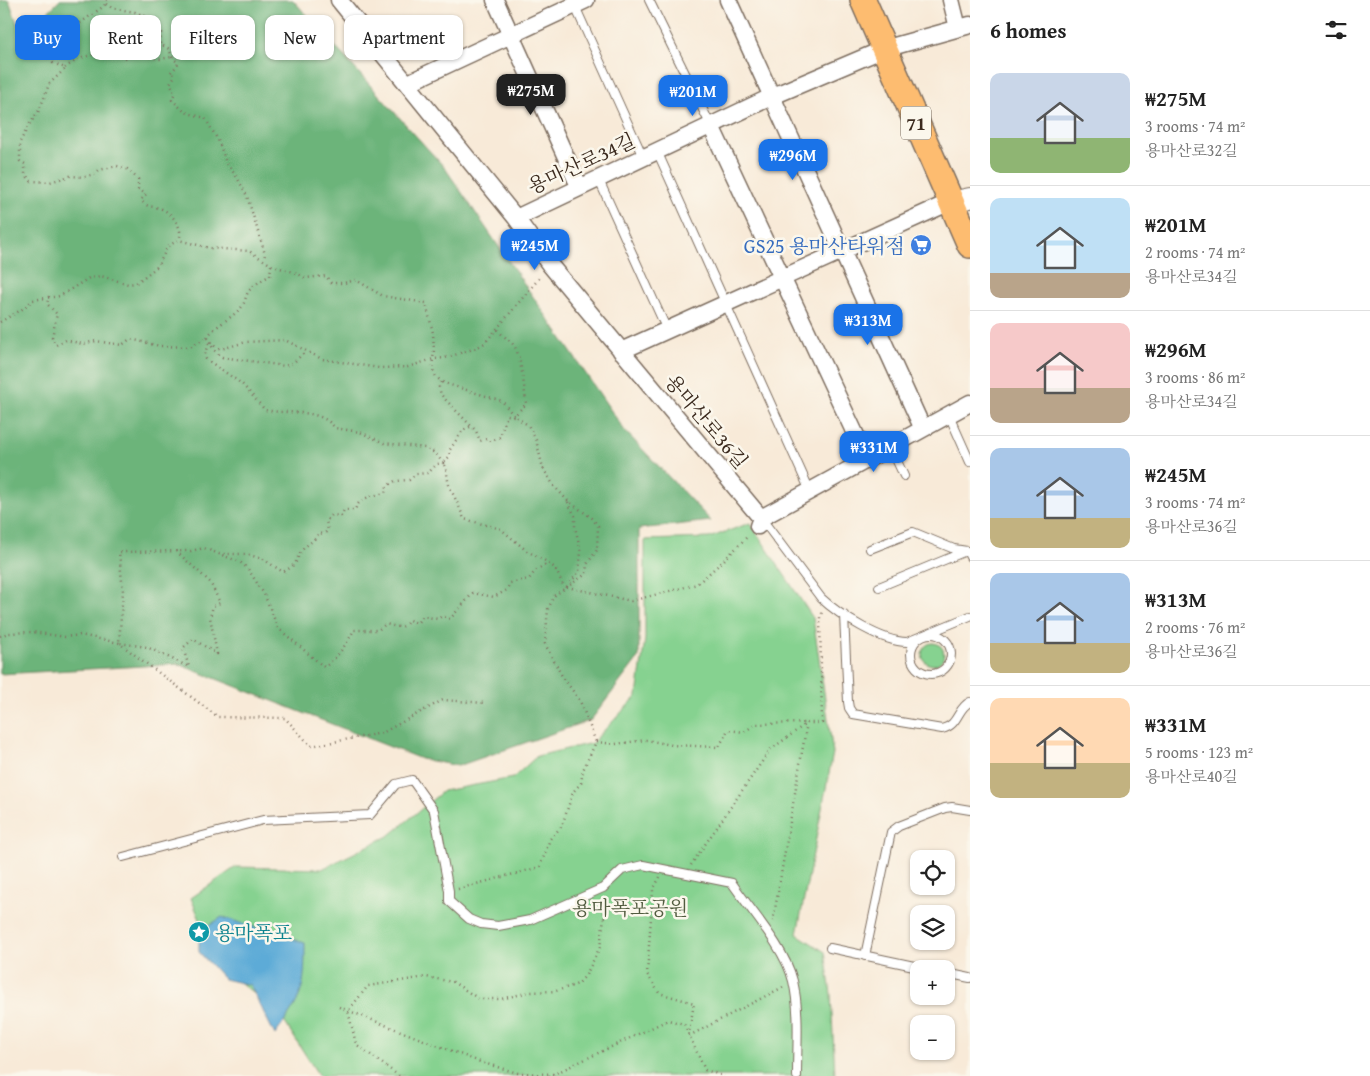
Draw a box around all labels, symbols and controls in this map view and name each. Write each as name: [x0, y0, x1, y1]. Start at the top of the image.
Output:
chip: Buy: [15, 15, 80, 60]
chip: Rent: [90, 15, 161, 60]
chip: Filters: [171, 15, 255, 60]
chip: New: [265, 15, 334, 60]
chip: Apartment: [344, 15, 463, 60]
text: 6 homes: [990, 15, 1066, 46]
icon: filters: [1322, 16, 1350, 44]
pin: ₩275M: [496, 74, 566, 116]
pin: ₩201M: [658, 74, 728, 117]
text: ₩275M: [508, 78, 554, 102]
text: ₩201M: [670, 79, 716, 103]
text: ₩275M: [1145, 83, 1207, 114]
icon: home: [1030, 93, 1090, 153]
road number: 71: [901, 106, 931, 140]
text: 3 rooms · 74 m²: [1145, 114, 1245, 138]
street label: 용마산로34길: [522, 125, 640, 201]
pin: ₩296M: [758, 138, 828, 181]
text: 용마산로32길: [1145, 138, 1238, 162]
text: ₩296M: [770, 143, 816, 167]
text: ₩201M: [1145, 209, 1207, 240]
icon: home: [1030, 218, 1090, 278]
pin: ₩245M: [500, 228, 570, 271]
place label: GS25 용마산타워점: [744, 231, 905, 260]
text: ₩245M: [512, 233, 558, 257]
supermarket icon: GS25 용마산타워점: [909, 233, 933, 257]
text: 2 rooms · 74 m²: [1145, 240, 1245, 264]
text: 용마산로34길: [1145, 264, 1238, 288]
pin: ₩313M: [833, 304, 903, 346]
text: ₩313M: [845, 308, 891, 332]
text: ₩296M: [1145, 334, 1207, 365]
icon: home: [1030, 343, 1090, 403]
text: 3 rooms · 86 m²: [1145, 365, 1245, 389]
street label: 용마산로36길: [659, 367, 755, 475]
text: 용마산로34길: [1145, 389, 1238, 413]
pin: ₩331M: [839, 430, 909, 473]
text: ₩331M: [851, 435, 897, 459]
text: ₩245M: [1145, 459, 1207, 490]
icon: home: [1030, 468, 1090, 528]
text: 3 rooms · 74 m²: [1145, 490, 1245, 514]
text: 용마산로36길: [1145, 514, 1238, 538]
text: ₩313M: [1145, 584, 1207, 615]
icon: home: [1030, 593, 1090, 653]
text: 2 rooms · 76 m²: [1145, 615, 1245, 639]
text: 용마산로36길: [1145, 639, 1238, 663]
text: ₩331M: [1145, 709, 1207, 740]
icon: home: [1030, 718, 1090, 778]
text: 5 rooms · 123 m²: [1145, 740, 1253, 764]
text: 용마산로40길: [1145, 764, 1238, 788]
map controls: [910, 850, 955, 1060]
button: locate: [910, 850, 955, 895]
park label: 용마폭포공원: [572, 893, 688, 922]
button: layers: [910, 905, 955, 950]
place label: 용마폭포: [215, 918, 292, 947]
place icon: 용마폭포: [187, 920, 211, 944]
button: +: [910, 960, 955, 1005]
button: −: [910, 1015, 955, 1060]

